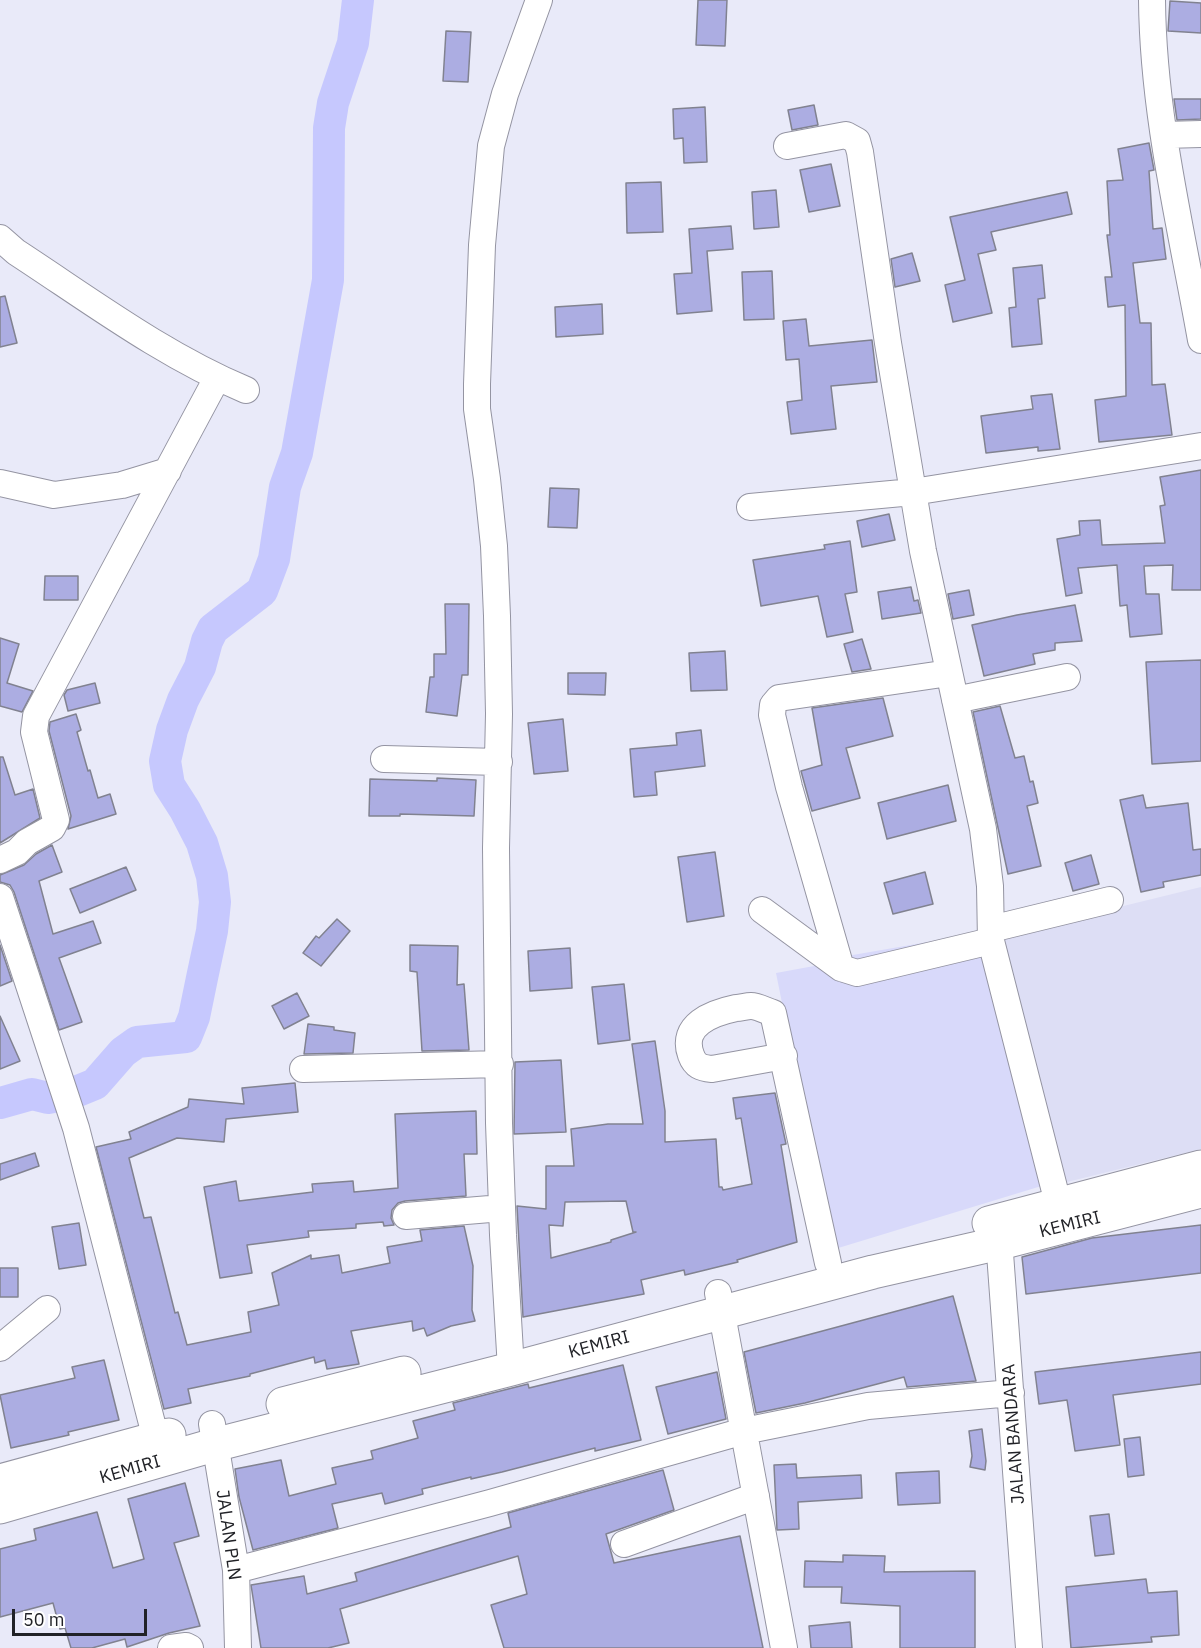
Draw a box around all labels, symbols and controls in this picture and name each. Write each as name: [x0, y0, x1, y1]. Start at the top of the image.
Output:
street label: KEMIRI: [1037, 1207, 1103, 1243]
street label: KEMIRI: [566, 1326, 632, 1364]
street label: JALAN BANDARA: [998, 1363, 1030, 1505]
street label: KEMIRI: [97, 1451, 163, 1489]
street label: JALAN PLN: [211, 1488, 245, 1582]
scale bar: [15, 1597, 150, 1635]
text: 50 m: [23, 1608, 65, 1631]

